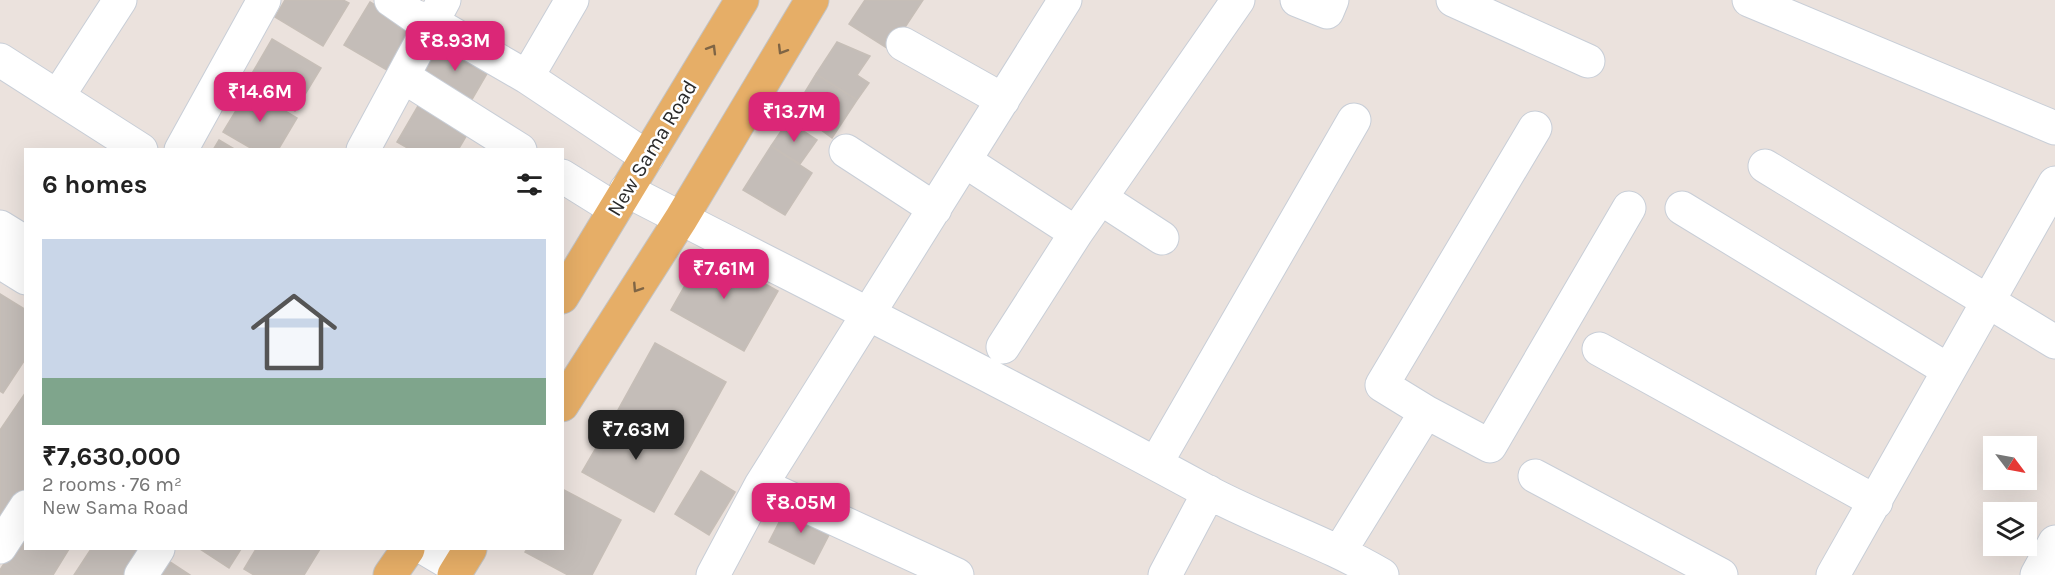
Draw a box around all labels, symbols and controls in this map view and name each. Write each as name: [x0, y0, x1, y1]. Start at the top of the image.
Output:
pin: ₹8.93M: [406, 21, 504, 72]
text: ₹8.93M: [420, 29, 490, 52]
one-way arrow: [778, 44, 789, 54]
one-way arrow: [705, 45, 717, 55]
pin: ₹14.6M: [211, 72, 309, 123]
street label: New Sama Road: [602, 76, 702, 220]
text: ₹14.6M: [228, 80, 292, 103]
pin: ₹13.7M: [745, 92, 843, 143]
text: ₹13.7M: [763, 100, 825, 123]
icon: filters: [513, 168, 546, 201]
text: 6 homes: [42, 169, 147, 200]
pin: ₹7.61M: [675, 249, 773, 300]
text: ₹7.61M: [693, 257, 755, 280]
icon: home: [240, 278, 348, 386]
one-way arrow: [632, 282, 644, 292]
pin: ₹7.63M: [587, 410, 685, 461]
text: ₹7.63M: [602, 418, 670, 441]
north arrow: [1983, 436, 2037, 490]
map controls: [1983, 436, 2037, 556]
text: ₹7,630,000: [42, 441, 181, 472]
text: 2 rooms · 76 m²: [42, 473, 182, 496]
pin: ₹8.05M: [752, 483, 850, 534]
text: ₹8.05M: [766, 491, 836, 514]
text: New Sama Road: [42, 496, 189, 519]
button: layers: [1983, 502, 2037, 556]

